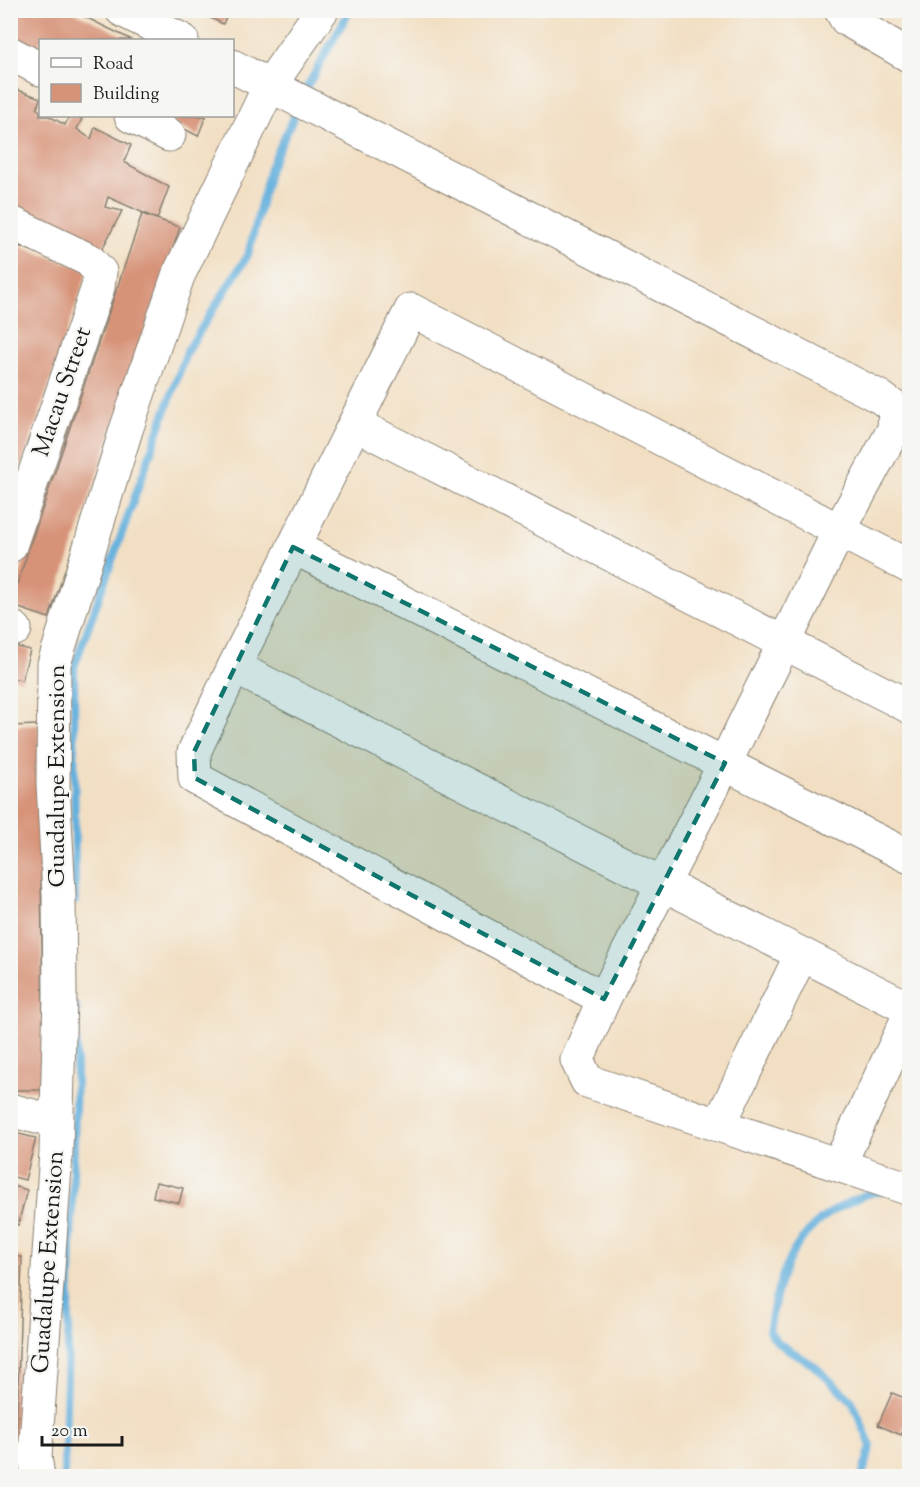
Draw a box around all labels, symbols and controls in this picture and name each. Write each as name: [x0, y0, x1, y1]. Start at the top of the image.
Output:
legend: [39, 39, 234, 117]
text: Road: [93, 52, 133, 78]
text: Building: [93, 82, 159, 108]
street label: Macau Street: [25, 323, 101, 461]
street label: Guadalupe Extension: [41, 664, 75, 888]
street label: Guadalupe Extension: [24, 1150, 74, 1374]
scale bar: [42, 1409, 122, 1447]
text: 20 m: [51, 1419, 88, 1445]

